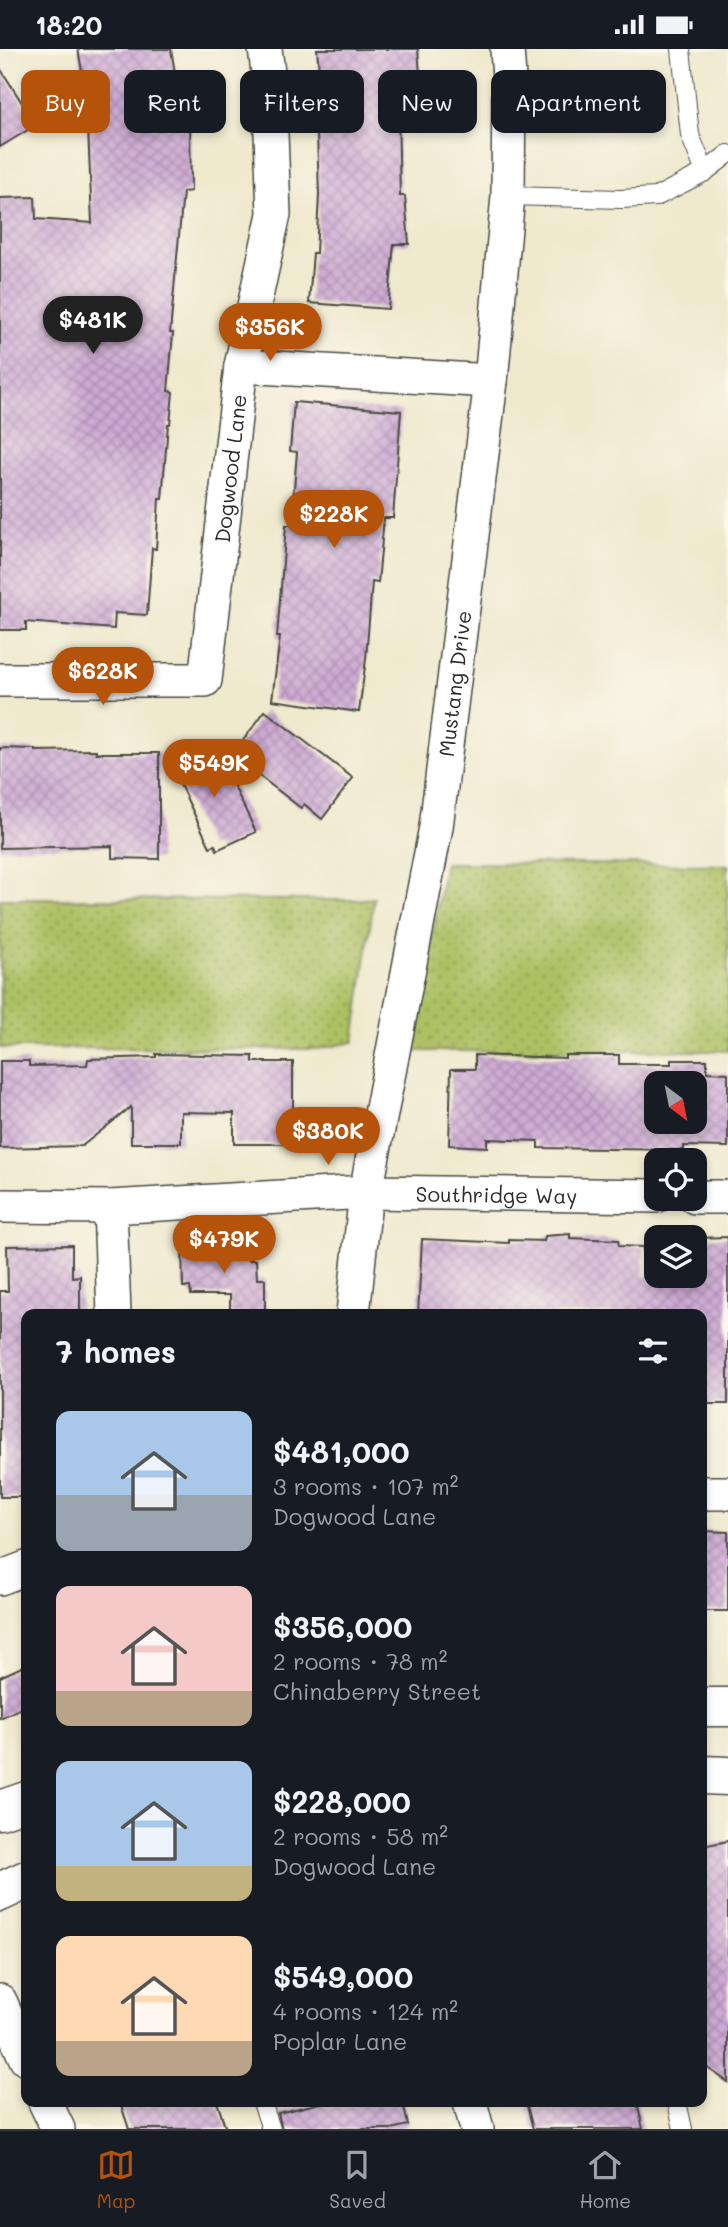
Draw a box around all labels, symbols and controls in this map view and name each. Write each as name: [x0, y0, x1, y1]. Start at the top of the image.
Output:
text: 18:20: [35, 8, 102, 42]
chip: Buy: [21, 70, 110, 133]
chip: Rent: [124, 70, 226, 133]
chip: Filters: [240, 70, 364, 133]
chip: New: [378, 70, 477, 133]
chip: Apartment: [491, 70, 666, 133]
pin: $481K: [44, 296, 142, 356]
pin: $356K: [221, 303, 319, 363]
text: $481K: [59, 304, 127, 334]
text: $356K: [235, 311, 305, 341]
street label: Dogwood Lane: [207, 393, 251, 544]
pin: $228K: [285, 491, 383, 550]
text: $228K: [299, 498, 369, 528]
street label: Mustang Drive: [431, 609, 476, 758]
pin: $628K: [54, 647, 152, 707]
text: $628K: [68, 655, 138, 685]
pin: $549K: [165, 739, 263, 799]
text: $549K: [178, 747, 250, 777]
north arrow: [644, 1071, 707, 1134]
map controls: [644, 1071, 707, 1288]
pin: $380K: [279, 1107, 377, 1167]
text: $380K: [292, 1115, 364, 1145]
button: locate: [644, 1148, 707, 1211]
street label: Southridge Way: [416, 1179, 578, 1208]
pin: $479K: [175, 1215, 273, 1275]
text: $479K: [189, 1223, 259, 1253]
button: layers: [644, 1225, 707, 1288]
text: 7 homes: [56, 1331, 176, 1371]
icon: filters: [634, 1332, 672, 1370]
text: $481,000: [273, 1431, 410, 1471]
icon: home: [112, 1439, 196, 1523]
text: 3 rooms · 107 m²: [273, 1471, 459, 1501]
text: Dogwood Lane: [273, 1501, 436, 1531]
text: $356,000: [273, 1606, 412, 1646]
icon: home: [112, 1614, 196, 1698]
text: 2 rooms · 78 m²: [273, 1646, 447, 1676]
text: Chinaberry Street: [273, 1676, 481, 1706]
text: $228,000: [273, 1781, 411, 1821]
icon: home: [112, 1789, 196, 1873]
text: 2 rooms · 58 m²: [273, 1821, 448, 1851]
text: Dogwood Lane: [273, 1851, 436, 1881]
text: $549,000: [273, 1956, 413, 1996]
icon: home: [112, 1964, 196, 2048]
text: 4 rooms · 124 m²: [273, 1996, 458, 2026]
text: Poplar Lane: [273, 2026, 407, 2056]
tab: Map: [97, 2146, 136, 2213]
tab: Saved: [329, 2146, 386, 2213]
tab: Home: [579, 2146, 631, 2213]

